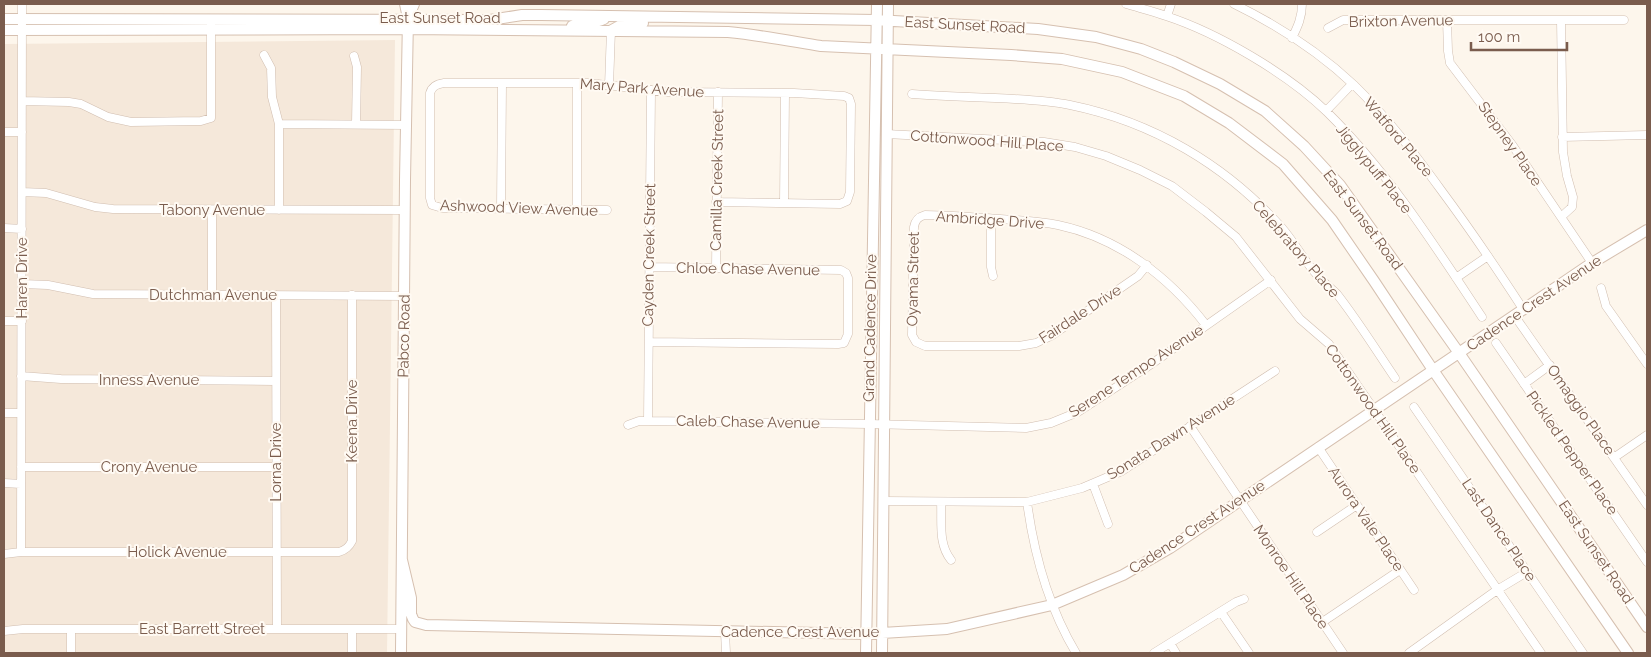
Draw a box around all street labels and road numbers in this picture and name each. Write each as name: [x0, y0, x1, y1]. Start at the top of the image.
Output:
street label: East Sunset Road: [380, 9, 500, 27]
street label: Brixton Avenue: [1349, 11, 1454, 31]
street label: East Sunset Road: [904, 13, 1026, 37]
street label: Mary Park Avenue: [579, 75, 705, 101]
street label: Watford Place: [1359, 94, 1437, 181]
street label: Stepney Place: [1474, 98, 1546, 190]
street label: Camilla Creek Street: [707, 109, 727, 251]
street label: Jigglypuff Place: [1332, 121, 1416, 218]
street label: Cottonwood Hill Place: [910, 127, 1065, 155]
street label: East Sunset Road: [1319, 166, 1407, 274]
street label: Cayden Creek Street: [639, 183, 659, 327]
street label: Ashwood View Avenue: [440, 196, 598, 220]
street label: Celebratory Place: [1249, 196, 1344, 302]
street label: Tabony Avenue: [159, 201, 265, 219]
street label: Ambridge Drive: [935, 207, 1045, 233]
street label: Oyama Street: [903, 232, 923, 326]
street label: Haren Drive: [13, 237, 31, 319]
street label: Cadence Crest Avenue: [1463, 251, 1605, 355]
street label: Grand Cadence Drive: [860, 254, 880, 402]
street label: Chloe Chase Avenue: [676, 259, 820, 279]
street label: Fairdale Drive: [1036, 281, 1125, 347]
street label: Dutchman Avenue: [149, 286, 277, 304]
street label: Pabco Road: [394, 294, 414, 378]
street label: Serene Tempo Avenue: [1065, 321, 1207, 421]
street label: Cottonwood Hill Place: [1321, 341, 1425, 477]
street label: Omaggio Place: [1543, 361, 1619, 459]
street label: Inness Avenue: [99, 371, 199, 389]
street label: Keena Drive: [343, 379, 361, 463]
street label: Pickled Pepper Place: [1522, 387, 1622, 519]
street label: Sonata Dawn Avenue: [1104, 390, 1238, 484]
street label: Caleb Chase Avenue: [676, 412, 820, 432]
street label: Lorna Drive: [267, 422, 285, 502]
street label: Crony Avenue: [101, 458, 197, 476]
street label: Aurora Vale Place: [1324, 463, 1408, 575]
street label: Last Dance Place: [1458, 475, 1540, 585]
street label: Cadence Crest Avenue: [1126, 476, 1269, 578]
street label: East Sunset Road: [1555, 497, 1637, 607]
street label: Monroe Hill Place: [1250, 522, 1333, 633]
street label: Holick Avenue: [127, 543, 227, 561]
street label: East Barrett Street: [139, 620, 265, 638]
street label: Cadence Crest Avenue: [721, 623, 879, 641]

